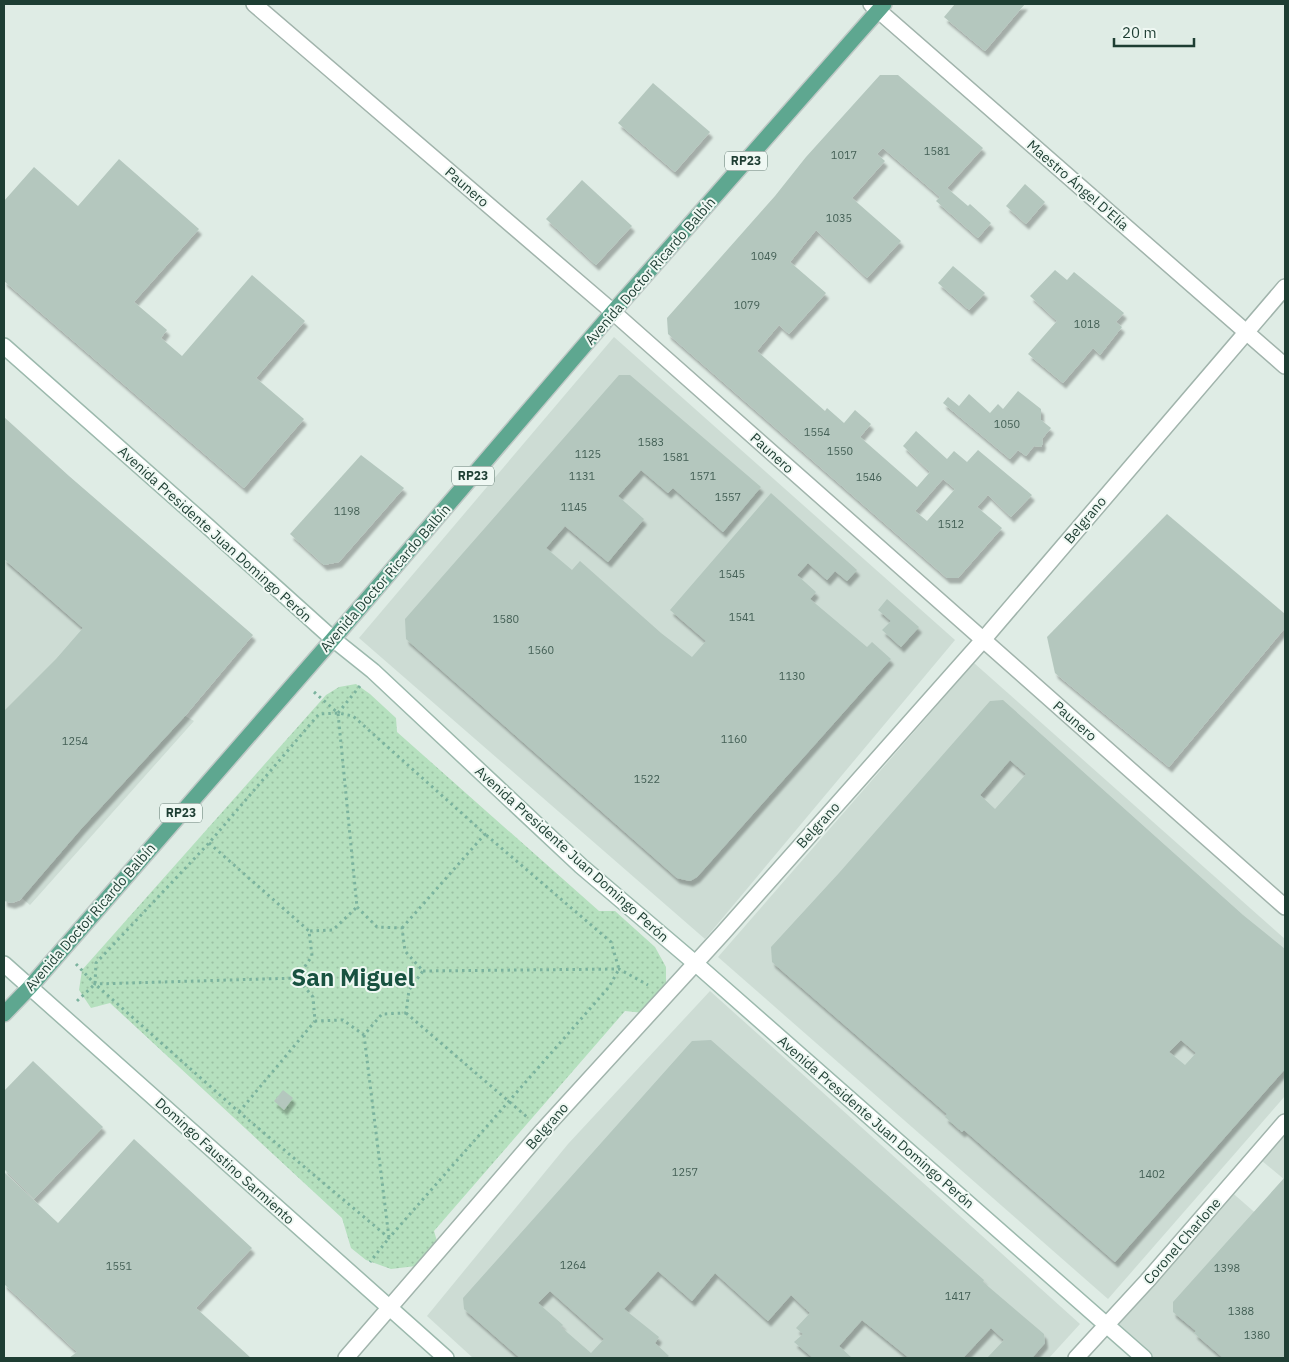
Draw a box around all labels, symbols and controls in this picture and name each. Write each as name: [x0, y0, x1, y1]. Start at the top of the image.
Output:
scale bar: [1114, 15, 1194, 47]
text: 20 m: [1122, 23, 1157, 42]
street label: Maestro Ángel D'Elía: [1023, 135, 1134, 234]
house number: 1581: [924, 144, 951, 158]
house number: 1017: [831, 148, 857, 162]
road number: RP23: [725, 152, 767, 170]
street label: Paunero: [441, 163, 493, 211]
street label: Avenida Doctor Ricardo Balbín: [581, 193, 719, 349]
house number: 1035: [826, 211, 852, 225]
house number: 1049: [751, 249, 777, 263]
house number: 1079: [734, 298, 760, 312]
house number: 1018: [1074, 317, 1100, 331]
house number: 1050: [994, 417, 1020, 431]
house number: 1554: [804, 425, 831, 439]
street label: Paunero: [747, 429, 798, 477]
house number: 1583: [638, 435, 664, 449]
street label: Avenida Presidente Juan Domingo Perón: [114, 442, 316, 626]
house number: 1550: [827, 444, 853, 458]
house number: 1125: [575, 447, 601, 461]
house number: 1581: [663, 450, 690, 464]
road number: RP23: [452, 466, 494, 486]
house number: 1131: [569, 469, 596, 483]
house number: 1571: [690, 469, 717, 483]
house number: 1546: [856, 470, 882, 484]
house number: 1557: [715, 490, 741, 504]
street label: Belgrano: [1060, 493, 1110, 547]
street label: Avenida Doctor Ricardo Balbín: [316, 500, 454, 656]
house number: 1145: [561, 500, 587, 514]
house number: 1198: [334, 504, 360, 518]
house number: 1512: [938, 517, 964, 531]
house number: 1545: [719, 567, 745, 581]
house number: 1541: [729, 610, 756, 624]
house number: 1580: [493, 612, 519, 626]
house number: 1560: [528, 643, 554, 657]
house number: 1130: [779, 669, 805, 683]
street label: Paunero: [1049, 697, 1101, 745]
house number: 1160: [721, 732, 747, 746]
house number: 1254: [62, 734, 89, 748]
street label: Avenida Presidente Juan Domingo Perón: [471, 762, 673, 946]
house number: 1522: [634, 772, 660, 786]
street label: Belgrano: [792, 798, 844, 852]
road number: RP23: [160, 804, 202, 822]
street label: Avenida Doctor Ricardo Balbín: [21, 839, 159, 995]
district label: San Miguel: [291, 961, 415, 993]
street label: Avenida Presidente Juan Domingo Perón: [774, 1032, 978, 1212]
street label: Domingo Faustino Sarmiento: [152, 1094, 298, 1228]
street label: Belgrano: [522, 1099, 572, 1153]
house number: 1257: [672, 1165, 698, 1179]
house number: 1402: [1139, 1167, 1165, 1181]
street label: Coronel Charlone: [1140, 1194, 1225, 1288]
house number: 1264: [560, 1258, 587, 1272]
house number: 1551: [106, 1259, 133, 1273]
house number: 1398: [1214, 1261, 1240, 1275]
house number: 1417: [945, 1289, 971, 1303]
house number: 1388: [1228, 1304, 1254, 1318]
house number: 1380: [1244, 1328, 1270, 1342]

